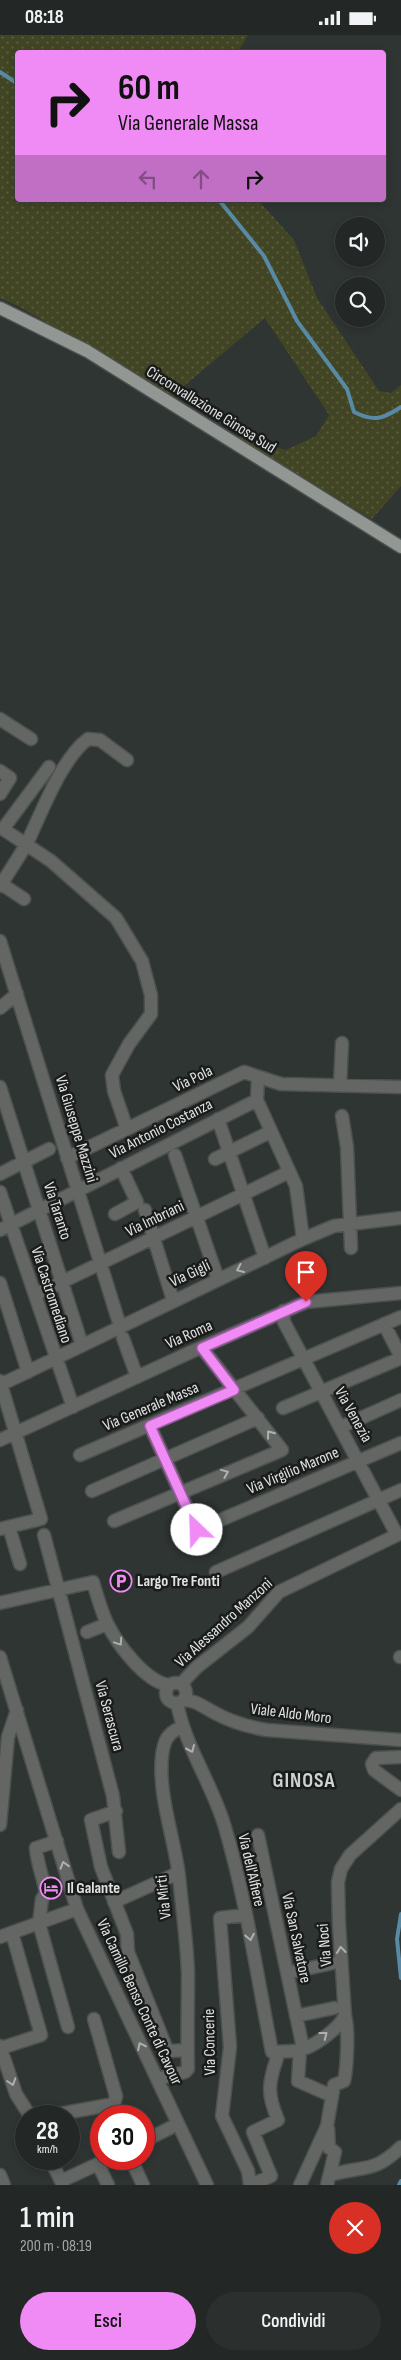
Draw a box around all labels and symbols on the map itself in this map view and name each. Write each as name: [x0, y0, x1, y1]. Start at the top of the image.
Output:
street label: Circonvallazione Ginosa Sud: [143, 362, 279, 458]
street label: Via Pola: [170, 1061, 216, 1097]
street label: Via Giuseppe Mazzini: [51, 1073, 101, 1185]
street label: Via Antonio Costanza: [106, 1095, 216, 1163]
street label: Via Taranto: [39, 1180, 75, 1242]
street label: Via Imbriani: [123, 1197, 187, 1241]
street label: Via Castromediano: [26, 1244, 76, 1346]
pin: [285, 1251, 327, 1302]
street label: Via Gigli: [167, 1256, 213, 1292]
one-way arrow: [236, 1263, 245, 1273]
street label: Via Roma: [163, 1316, 215, 1354]
street label: Via Generale Massa: [100, 1378, 202, 1436]
street label: Via Venezia: [330, 1384, 376, 1446]
one-way arrow: [268, 1431, 276, 1440]
street label: Via Virgilio Marone: [244, 1443, 342, 1499]
one-way arrow: [220, 1469, 229, 1480]
position arrow: [170, 1503, 222, 1555]
parking icon: Largo Tre Fonti: [109, 1569, 133, 1593]
place label: Largo Tre Fonti: [137, 1572, 220, 1591]
street label: Via Alessandro Manzoni: [171, 1574, 277, 1672]
one-way arrow: [113, 1637, 123, 1646]
street label: Via Serascura: [91, 1679, 127, 1753]
street label: Viale Aldo Moro: [249, 1700, 333, 1728]
one-way arrow: [185, 1744, 196, 1753]
district label: GINOSA: [272, 1768, 336, 1793]
street label: Via dell'Alfiere: [233, 1831, 269, 1909]
one-way arrow: [59, 1861, 69, 1869]
street label: Via Mirti: [152, 1874, 176, 1920]
hotel icon: Il Galante: [39, 1876, 63, 1900]
place label: Il Galante: [67, 1879, 120, 1898]
street label: Via San Salvatore: [277, 1891, 315, 1985]
street label: Via Camillo Benso Conte di Cavour: [92, 1916, 186, 2088]
street label: Via Noci: [314, 1923, 336, 1967]
one-way arrow: [244, 1933, 254, 1941]
one-way arrow: [336, 1946, 347, 1954]
street label: Via Concerie: [200, 2008, 220, 2076]
one-way arrow: [318, 2032, 328, 2041]
one-way arrow: [137, 2042, 147, 2051]
one-way arrow: [6, 2078, 16, 2086]
speed limit sign: 30: [90, 2105, 155, 2170]

